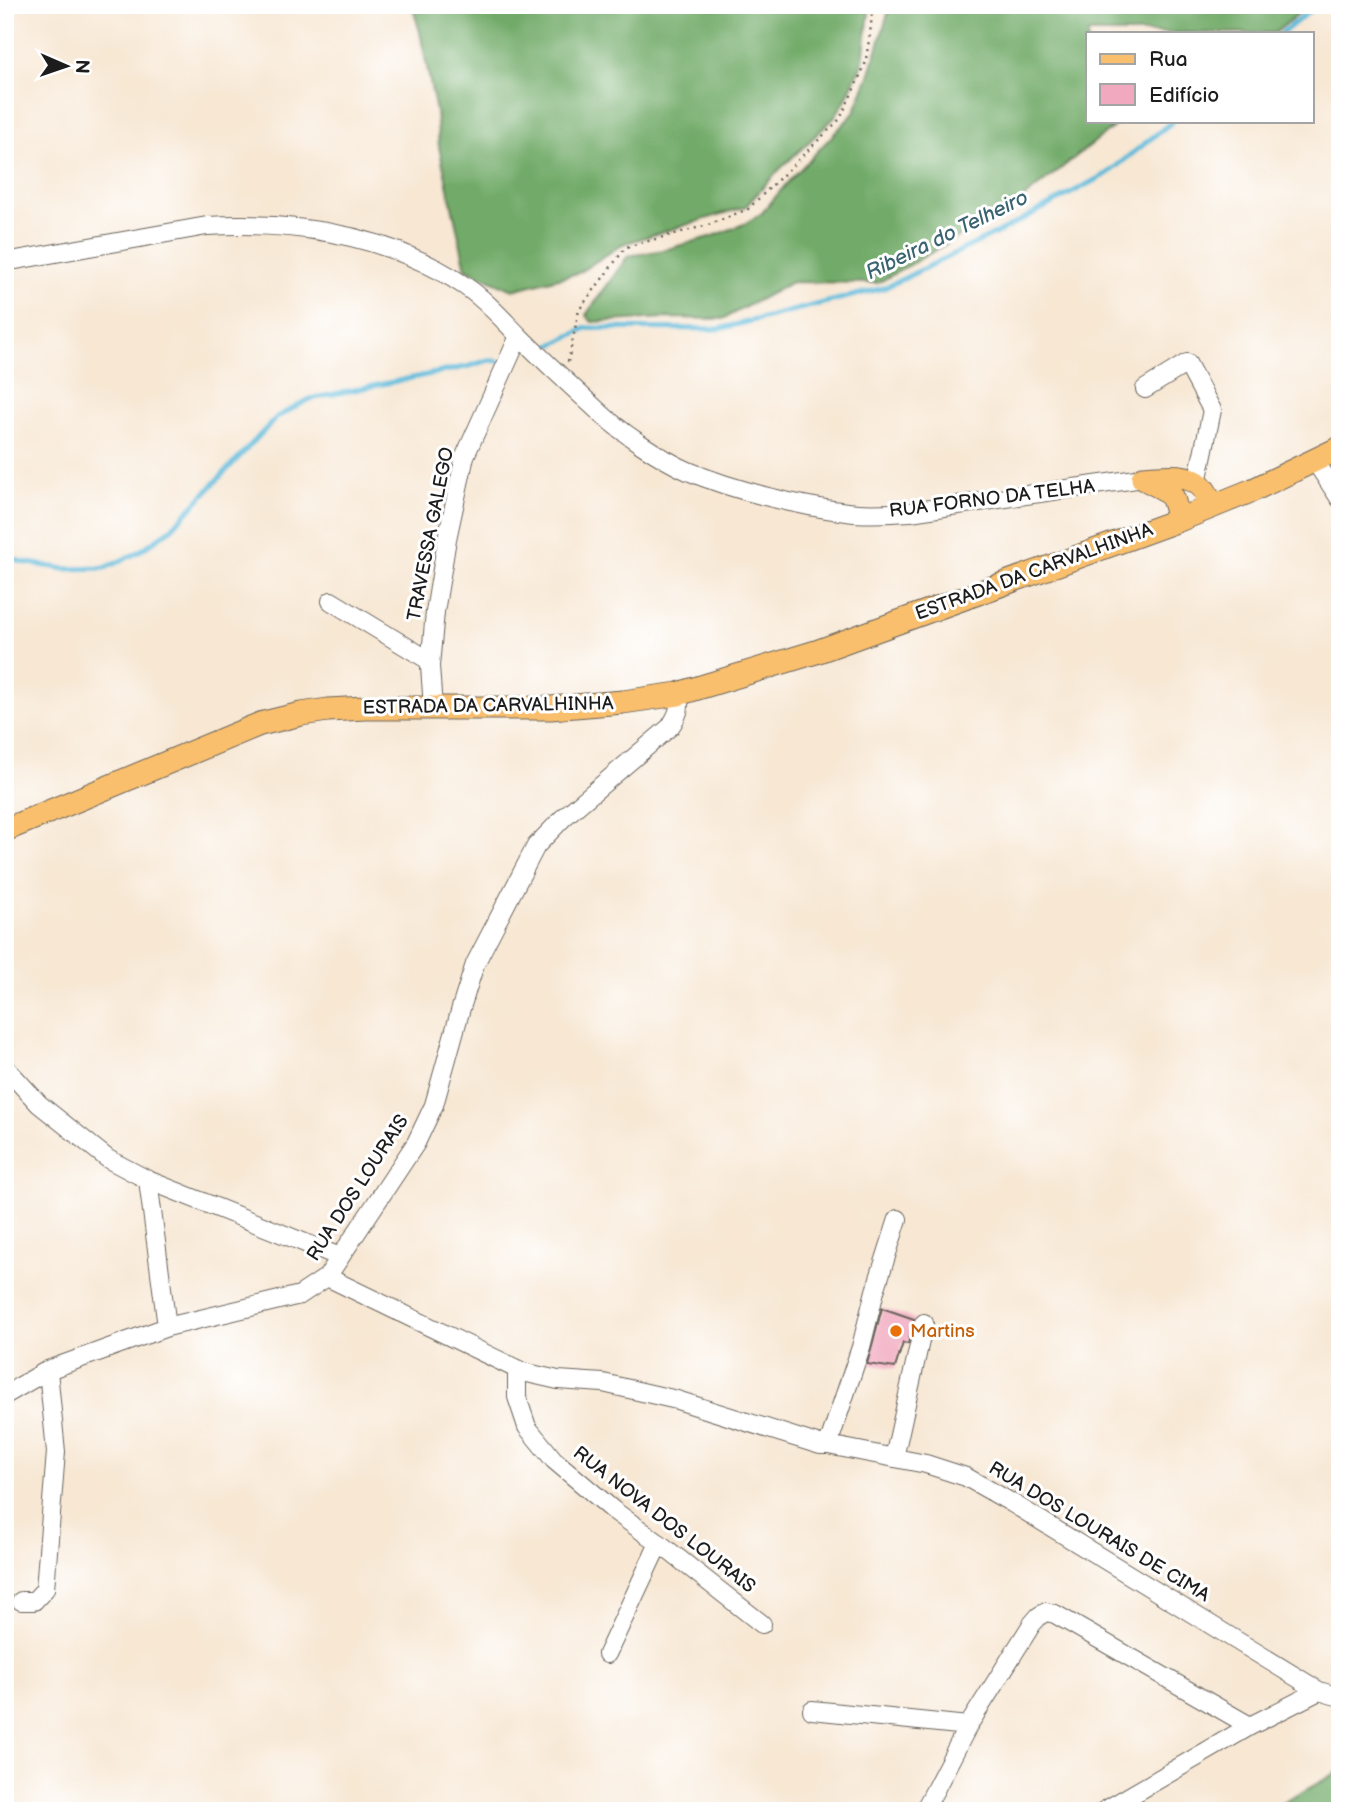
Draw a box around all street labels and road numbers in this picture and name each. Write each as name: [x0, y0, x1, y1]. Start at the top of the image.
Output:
street label: TRAVESSA GALEGO: [403, 445, 459, 623]
street label: RUA FORNO DA TELHA: [888, 475, 1096, 523]
street label: ESTRADA DA CARVALHINHA: [912, 518, 1156, 626]
street label: ESTRADA DA CARVALHINHA: [362, 692, 614, 720]
street label: RUA DOS LOURAIS: [302, 1111, 414, 1265]
street label: RUA NOVA DOS LOURAIS: [568, 1442, 760, 1598]
street label: RUA DOS LOURAIS DE CIMA: [984, 1457, 1214, 1607]

